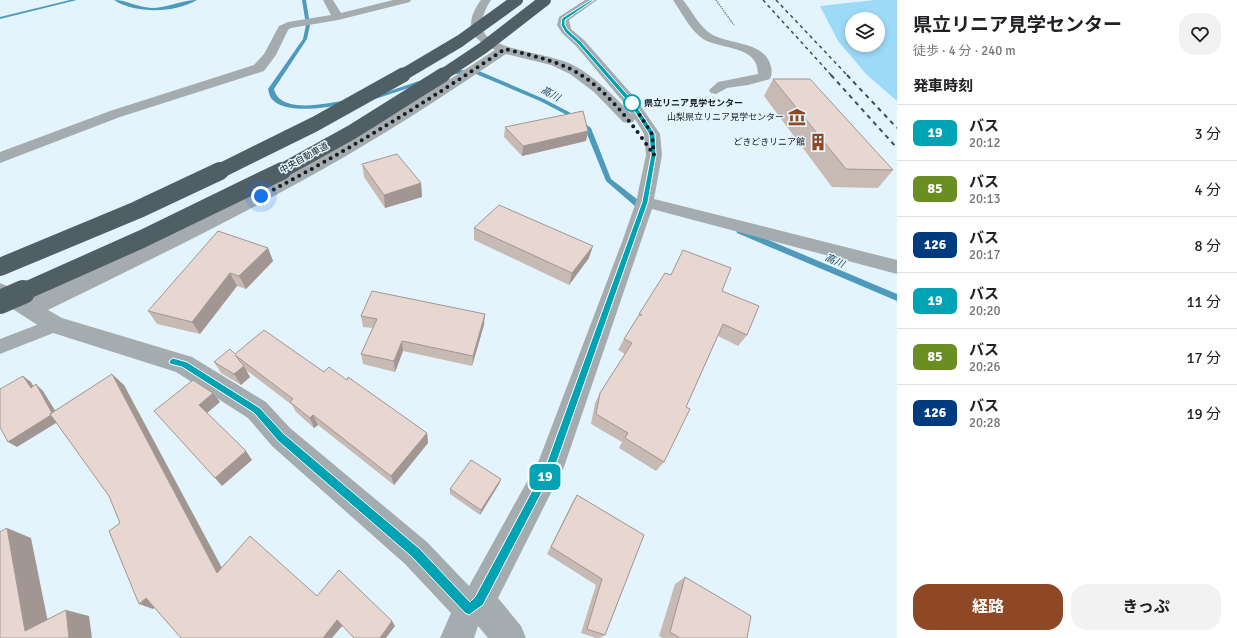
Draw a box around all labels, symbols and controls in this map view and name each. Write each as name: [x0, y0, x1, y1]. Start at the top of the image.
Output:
map controls: [845, 12, 885, 52]
button: layers: [845, 12, 885, 52]
text: 県立リニア見学センター: [913, 13, 1122, 37]
button: heart: [1179, 13, 1221, 55]
text: 徒歩 · 4 分 · 240 m: [913, 43, 1016, 59]
text: 発車時刻: [913, 77, 973, 95]
water label: 高川: [539, 84, 563, 104]
marker: 県立リニア見学センター: [623, 94, 641, 112]
place label: 県立リニア見学センター: [644, 98, 743, 109]
museum icon: 山梨県立リニア見学センター: [787, 107, 807, 127]
place label: 山梨県立リニア見学センター: [667, 112, 784, 123]
text: バス: [969, 117, 999, 135]
text: 19: [927, 124, 943, 141]
text: 3 分: [1195, 125, 1221, 143]
building icon: どきどきリニア館: [808, 132, 828, 152]
text: 20:12: [969, 135, 1001, 151]
place label: どきどきリニア館: [734, 137, 805, 148]
street label: 中央自動車道: [278, 141, 331, 176]
text: バス: [969, 173, 999, 191]
text: 85: [927, 180, 943, 197]
text: 4 分: [1195, 181, 1221, 199]
your location: [251, 186, 271, 206]
text: 20:13: [969, 191, 1001, 207]
text: バス: [969, 229, 999, 247]
text: 126: [924, 236, 946, 253]
text: 8 分: [1195, 237, 1221, 255]
text: 20:17: [969, 247, 1001, 263]
water label: 高川: [823, 251, 847, 271]
text: バス: [969, 285, 999, 303]
text: 19: [927, 292, 943, 309]
text: 11 分: [1187, 293, 1221, 311]
text: 20:20: [969, 303, 1001, 319]
text: バス: [969, 341, 999, 359]
text: 85: [927, 348, 943, 365]
text: 17 分: [1187, 349, 1221, 367]
text: 20:26: [969, 359, 1001, 375]
text: バス: [969, 397, 999, 415]
text: 126: [924, 404, 946, 421]
text: 19 分: [1187, 405, 1221, 423]
text: 20:28: [969, 415, 1001, 431]
line badge: 19: [527, 464, 563, 490]
text: 19: [537, 468, 553, 485]
button: 経路: [913, 584, 1063, 630]
button: きっぷ: [1071, 584, 1221, 630]

